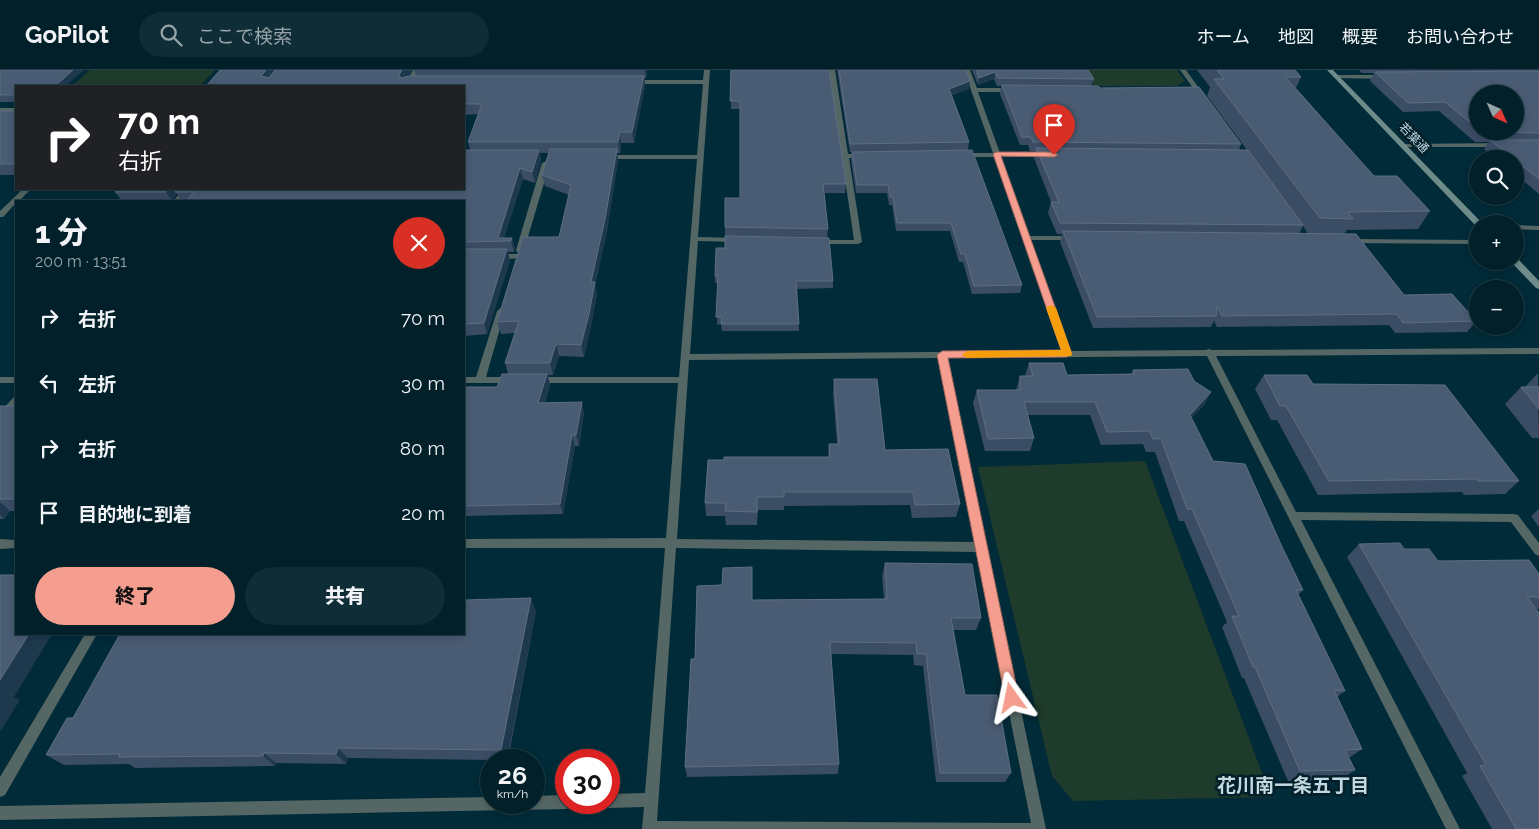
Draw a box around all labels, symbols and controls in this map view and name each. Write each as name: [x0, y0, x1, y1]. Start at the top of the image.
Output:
search box: [139, 12, 489, 57]
text: GoPilot: [25, 20, 109, 49]
icon: search: [157, 21, 185, 49]
text: ここで検索: [197, 25, 292, 47]
text: ホーム: [1197, 26, 1250, 47]
text: 地図: [1278, 26, 1314, 47]
text: 概要: [1342, 26, 1378, 47]
text: お問い合わせ: [1406, 26, 1514, 47]
north arrow: [1469, 85, 1524, 140]
map controls: [1469, 85, 1524, 335]
text: 70 m: [118, 101, 200, 142]
pin: [1033, 104, 1075, 155]
icon: right: [35, 105, 100, 170]
icon: arrive: [1040, 111, 1068, 139]
street label: 若葉通: [1396, 120, 1432, 156]
text: 右折: [118, 148, 162, 174]
button: search: [1469, 150, 1524, 205]
text: 1 分: [35, 215, 88, 250]
button: +: [1469, 215, 1524, 270]
button: close: [393, 217, 445, 269]
text: 200 m · 13:51: [35, 252, 127, 271]
button: −: [1469, 280, 1524, 335]
icon: right: [35, 304, 63, 332]
text: 70 m: [401, 307, 445, 329]
text: 右折: [78, 308, 116, 330]
icon: left: [35, 369, 63, 397]
text: 30 m: [401, 372, 445, 394]
text: 左折: [78, 373, 116, 395]
icon: right: [35, 434, 63, 462]
text: 80 m: [400, 437, 445, 459]
text: 右折: [78, 438, 116, 460]
icon: arrive: [35, 499, 63, 527]
text: 20 m: [401, 502, 445, 524]
text: 目的地に到着: [78, 503, 192, 525]
button: 終了: [35, 567, 235, 625]
button: 共有: [245, 567, 445, 625]
position arrow: [985, 671, 1037, 723]
speed limit sign: 30: [555, 749, 620, 814]
text: 26: [498, 760, 527, 790]
district label: 花川南一条五丁目: [1217, 774, 1369, 796]
text: km/h: [497, 787, 528, 801]

